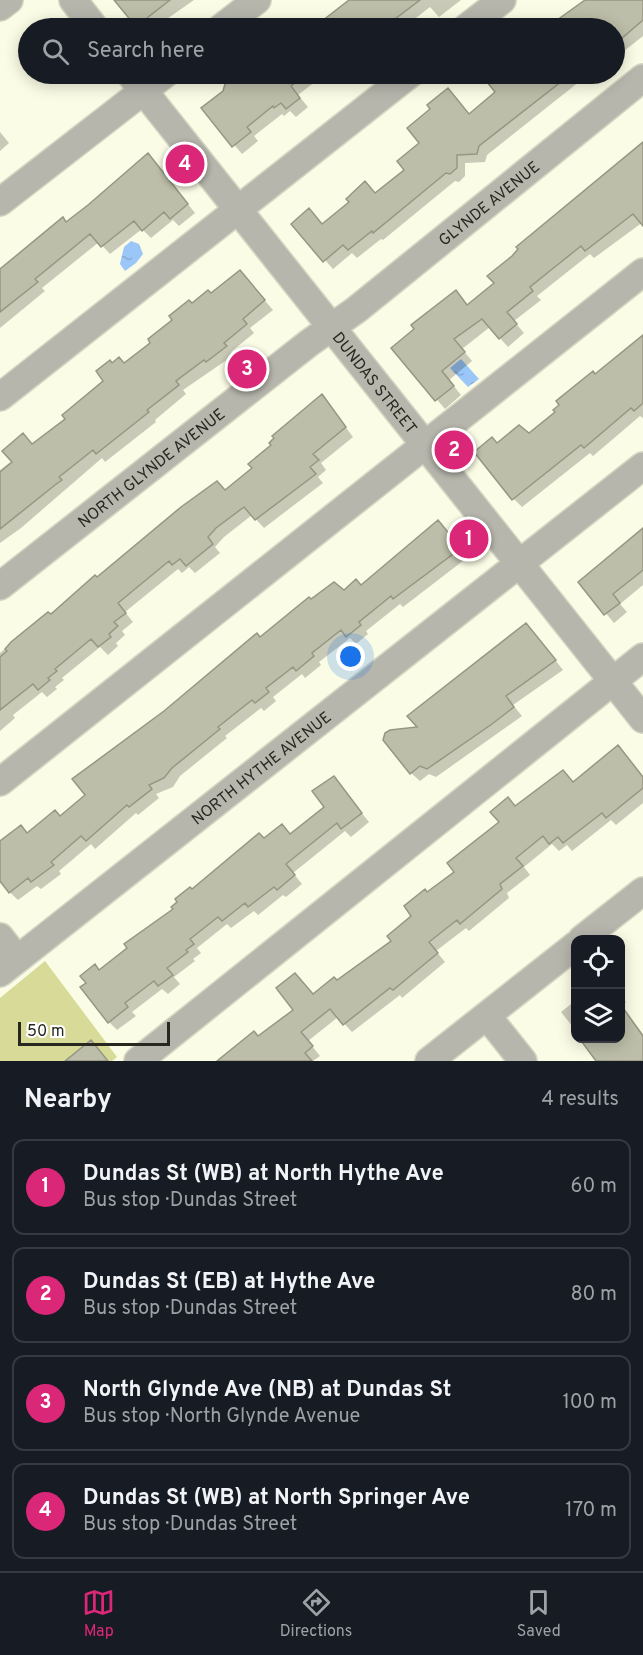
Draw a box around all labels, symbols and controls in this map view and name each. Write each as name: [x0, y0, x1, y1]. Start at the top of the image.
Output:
search box: [18, 18, 625, 84]
icon: search: [39, 35, 72, 68]
text: Search here: [87, 38, 205, 65]
pin: 4: [166, 142, 204, 186]
street label: GLYNDE AVENUE: [435, 158, 544, 251]
street label: DUNDAS STREET: [327, 329, 420, 439]
pin: 3: [228, 346, 266, 392]
street label: NORTH GLYNDE AVENUE: [75, 405, 230, 533]
pin: 2: [434, 428, 474, 472]
pin: 1: [450, 516, 488, 562]
your location: [336, 642, 365, 671]
street label: NORTH HYTHE AVENUE: [188, 708, 336, 830]
map controls: [571, 935, 625, 1043]
button: locate: [571, 935, 625, 989]
button: layers: [571, 989, 625, 1043]
scale bar: [18, 1019, 170, 1046]
text: 50 m: [27, 1022, 65, 1042]
text: Nearby: [24, 1084, 112, 1117]
text: 4 results: [542, 1087, 619, 1113]
text: Dundas St (WB) at North Hythe Ave: [83, 1161, 444, 1188]
text: 1: [42, 1174, 50, 1200]
text: 60 m: [571, 1174, 617, 1200]
text: Bus stop · Dundas Street: [83, 1188, 297, 1214]
text: Dundas St (EB) at Hythe Ave: [83, 1269, 375, 1296]
text: 2: [39, 1282, 52, 1308]
text: 80 m: [571, 1282, 617, 1308]
text: Bus stop · Dundas Street: [83, 1296, 297, 1322]
text: North Glynde Ave (NB) at Dundas St: [83, 1377, 451, 1404]
text: 3: [40, 1390, 52, 1416]
text: 100 m: [562, 1390, 617, 1416]
text: Bus stop · North Glynde Avenue: [83, 1404, 360, 1430]
text: Dundas St (WB) at North Springer Ave: [83, 1485, 470, 1512]
text: 4: [39, 1498, 52, 1524]
text: 170 m: [565, 1498, 617, 1524]
text: Bus stop · Dundas Street: [83, 1512, 297, 1538]
tab: Map: [82, 1586, 115, 1642]
tab: Directions: [280, 1586, 352, 1642]
tab: Saved: [517, 1586, 561, 1642]

